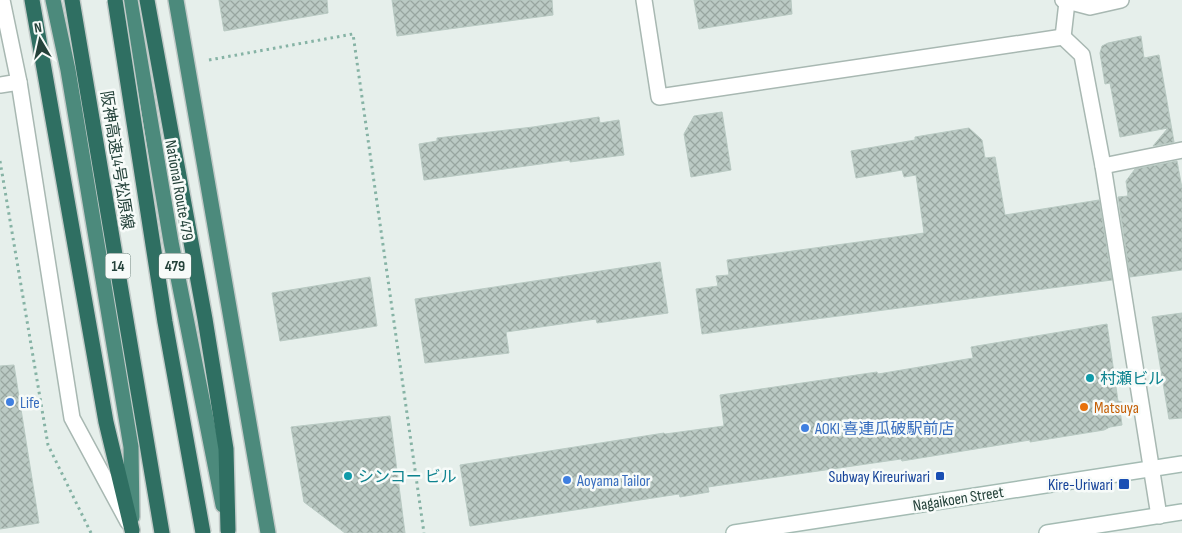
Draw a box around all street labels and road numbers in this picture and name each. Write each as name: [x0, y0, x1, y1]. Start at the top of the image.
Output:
street label: 阪神高速14号松原線: [96, 89, 137, 231]
street label: National Route 479: [160, 139, 197, 242]
road number: 14: [106, 254, 130, 278]
road number: 479: [159, 254, 191, 278]
street label: Nagaikoen Street: [911, 483, 1005, 516]

